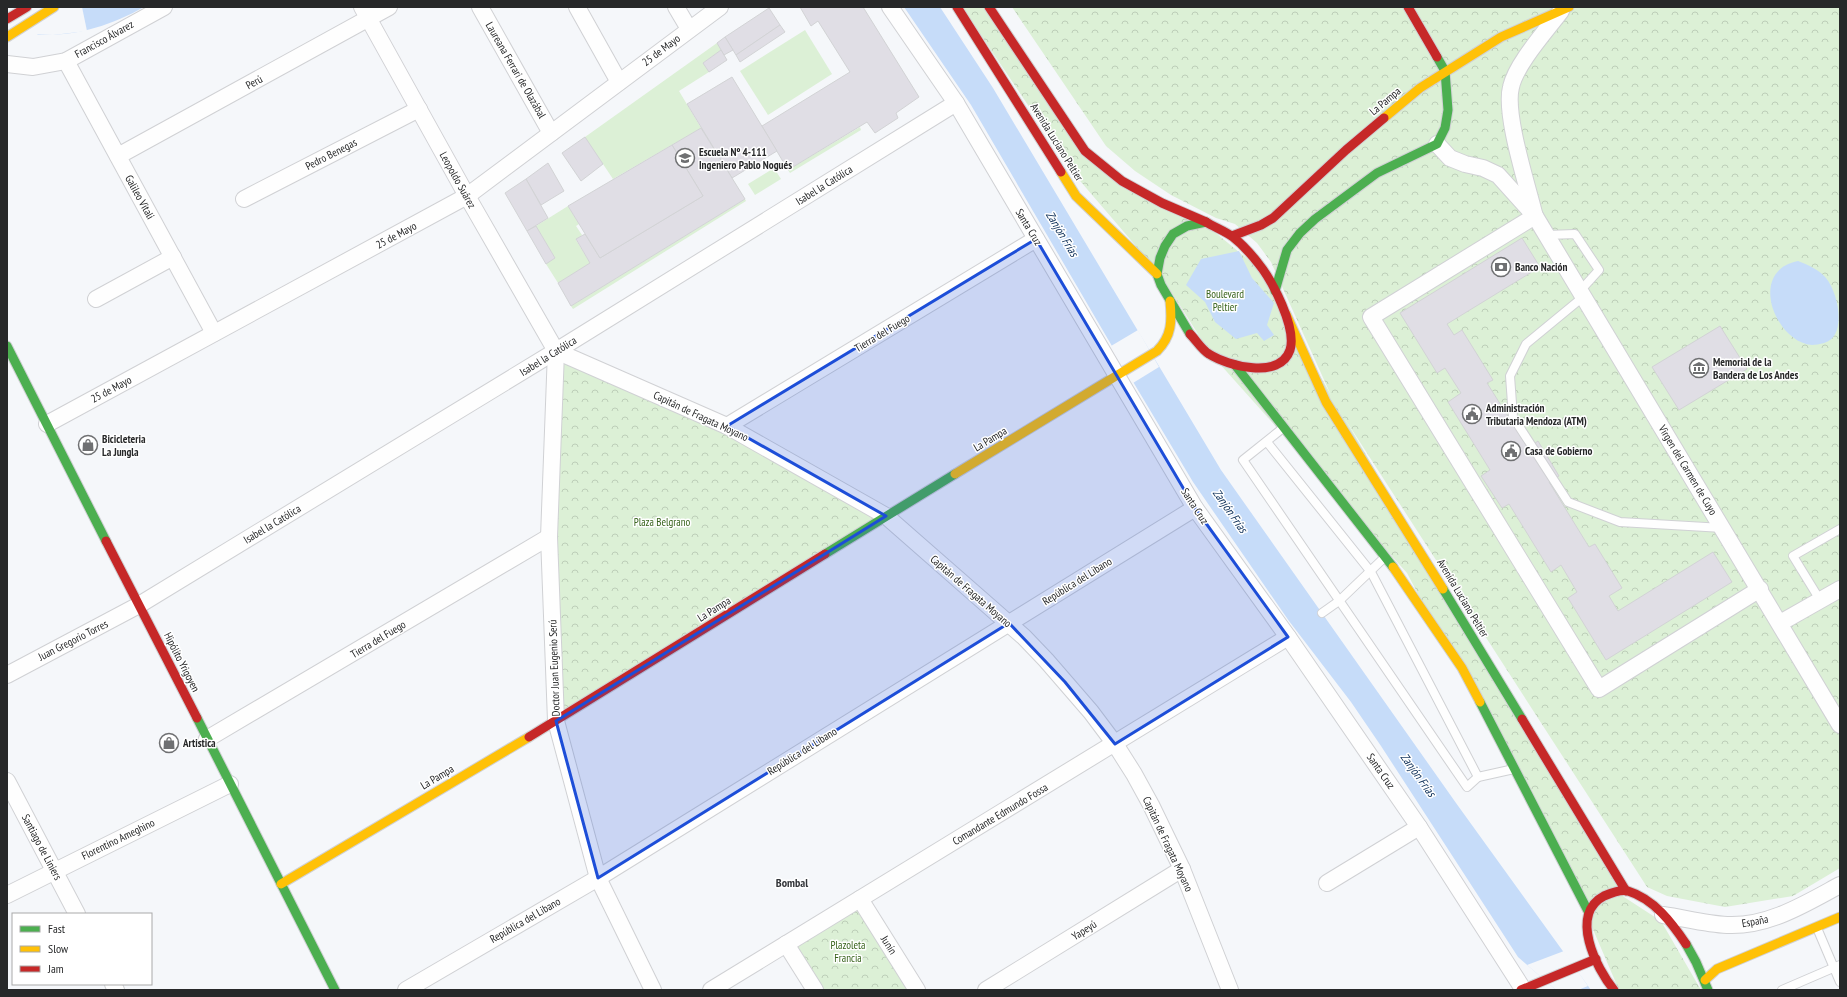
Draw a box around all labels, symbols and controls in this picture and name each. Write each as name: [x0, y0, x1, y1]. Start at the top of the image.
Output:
street label: Francisco Álvarez: [72, 17, 136, 61]
street label: Laureana Ferrari de Olazábal: [483, 19, 550, 121]
street label: 25 de Mayo: [639, 31, 683, 69]
street label: Perú: [243, 72, 265, 92]
street label: La Pampa: [1366, 84, 1404, 118]
street label: Avenida Luciano Peltier: [1028, 101, 1086, 183]
street label: Pedro Benegas: [303, 135, 359, 173]
place label: Escuela Nº 4-111 Ingeniero Pablo Nogués: [699, 145, 792, 172]
school or university icon: Escuela Nº 4-111 Ingeniero Pablo Nogués: [674, 147, 696, 169]
street label: Leopoldo Suárez: [437, 149, 479, 211]
street label: Isabel la Católica: [793, 162, 855, 208]
street label: Galileo Vitali: [122, 172, 158, 222]
street label: Santa Cruz: [1013, 206, 1045, 248]
water label: Zanjón Frías: [1043, 208, 1083, 261]
street label: 25 de Mayo: [373, 218, 419, 252]
bank icon: Banco Nación: [1490, 256, 1512, 278]
place label: Banco Nación: [1515, 260, 1567, 274]
park label: Boulevard Peltier: [1206, 287, 1244, 314]
street label: Tierra del Fuego: [852, 311, 912, 355]
street label: Isabel la Católica: [517, 333, 579, 379]
place label: Memorial de la Bandera de Los Andes: [1713, 355, 1798, 382]
museum icon: Memorial de la Bandera de Los Andes: [1688, 357, 1710, 379]
street label: 25 de Mayo: [88, 372, 134, 406]
street label: Capitán de Fragata Moyano: [651, 388, 751, 444]
place label: Administración Tributaria Mendoza (ATM): [1485, 401, 1587, 428]
public building icon: Administración Tributaria Mendoza (ATM): [1461, 403, 1483, 425]
street label: Virgen del Carmen de Cuyo: [1655, 422, 1721, 518]
street label: La Pampa: [971, 424, 1009, 454]
place label: Bicicleteria La Jungla: [102, 432, 146, 459]
shop icon: Bicicleteria La Jungla: [77, 434, 99, 456]
public building icon: Casa de Gobierno: [1500, 440, 1522, 462]
place label: Casa de Gobierno: [1525, 444, 1592, 458]
street label: Santa Cruz: [1178, 485, 1212, 527]
water label: Zanjón Frías: [1210, 486, 1252, 537]
street label: Isabel la Católica: [241, 501, 303, 547]
park label: Plaza Belgrano: [634, 515, 691, 529]
street label: Capitán de Fragata Moyano: [927, 552, 1015, 630]
street label: República del Libano: [1040, 554, 1115, 608]
street label: Avenida Luciano Peltier: [1434, 556, 1492, 640]
street label: La Pampa: [695, 593, 733, 625]
street label: Juan Gregorio Torres: [35, 616, 110, 664]
street label: Tierra del Fuego: [348, 617, 408, 661]
street label: Doctor Juan Eugenio Serú: [545, 619, 563, 717]
street label: Hipólito Yrigoyen: [161, 630, 203, 694]
street label: República del Libano: [765, 724, 840, 778]
shop icon: Artistica: [158, 732, 180, 754]
place label: Artistica: [182, 736, 216, 750]
street label: Santa Cruz: [1364, 750, 1398, 792]
water label: Zanjón Frías: [1398, 750, 1440, 801]
street label: La Pampa: [418, 762, 456, 792]
street label: Comandante Edmundo Fossa: [950, 780, 1050, 848]
street label: Capitán de Fragata Moyano: [1140, 794, 1196, 894]
street label: Santiago de Liniers: [19, 812, 65, 883]
street label: Florentino Ameghino: [79, 815, 157, 863]
district label: Bombal: [776, 875, 808, 890]
street label: República del Libano: [487, 894, 563, 946]
street label: España: [1741, 912, 1769, 930]
legend: [12, 913, 152, 985]
street label: Yapeyú: [1069, 917, 1099, 943]
text: Fast: [48, 921, 66, 936]
street label: Junín: [877, 932, 900, 957]
park label: Plazoleta Francia: [830, 938, 866, 965]
text: Slow: [48, 941, 69, 956]
text: Jam: [47, 961, 64, 976]

